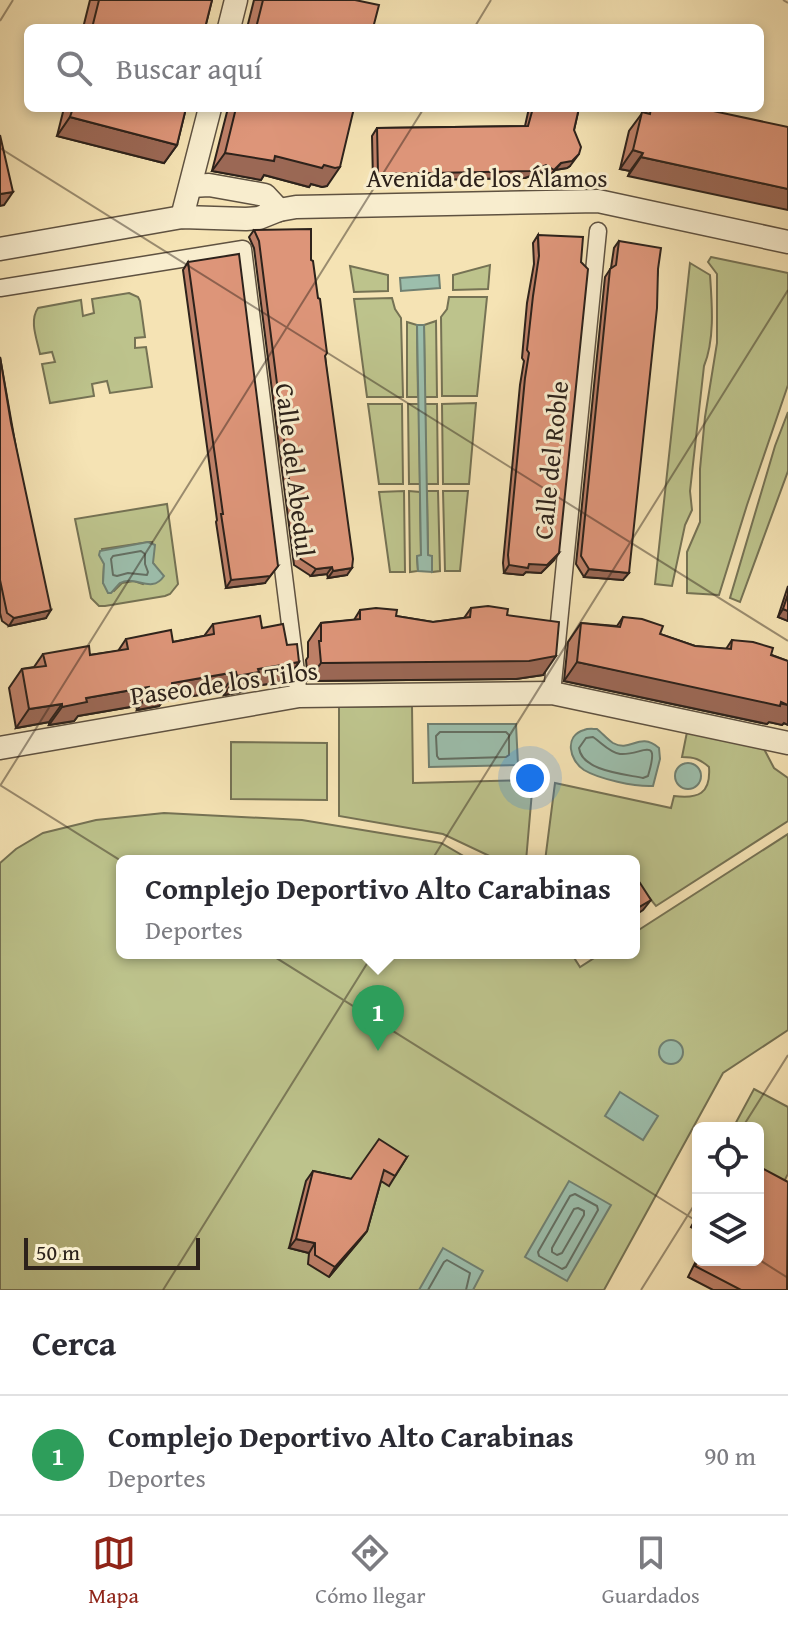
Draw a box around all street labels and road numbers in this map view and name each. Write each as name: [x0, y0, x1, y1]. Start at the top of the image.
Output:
street label: Avenida de los Álamos: [366, 158, 608, 197]
street label: Calle del Roble: [523, 379, 578, 541]
street label: Calle del Abedul: [265, 381, 325, 559]
street label: Paseo de los Tilos: [128, 650, 320, 715]

